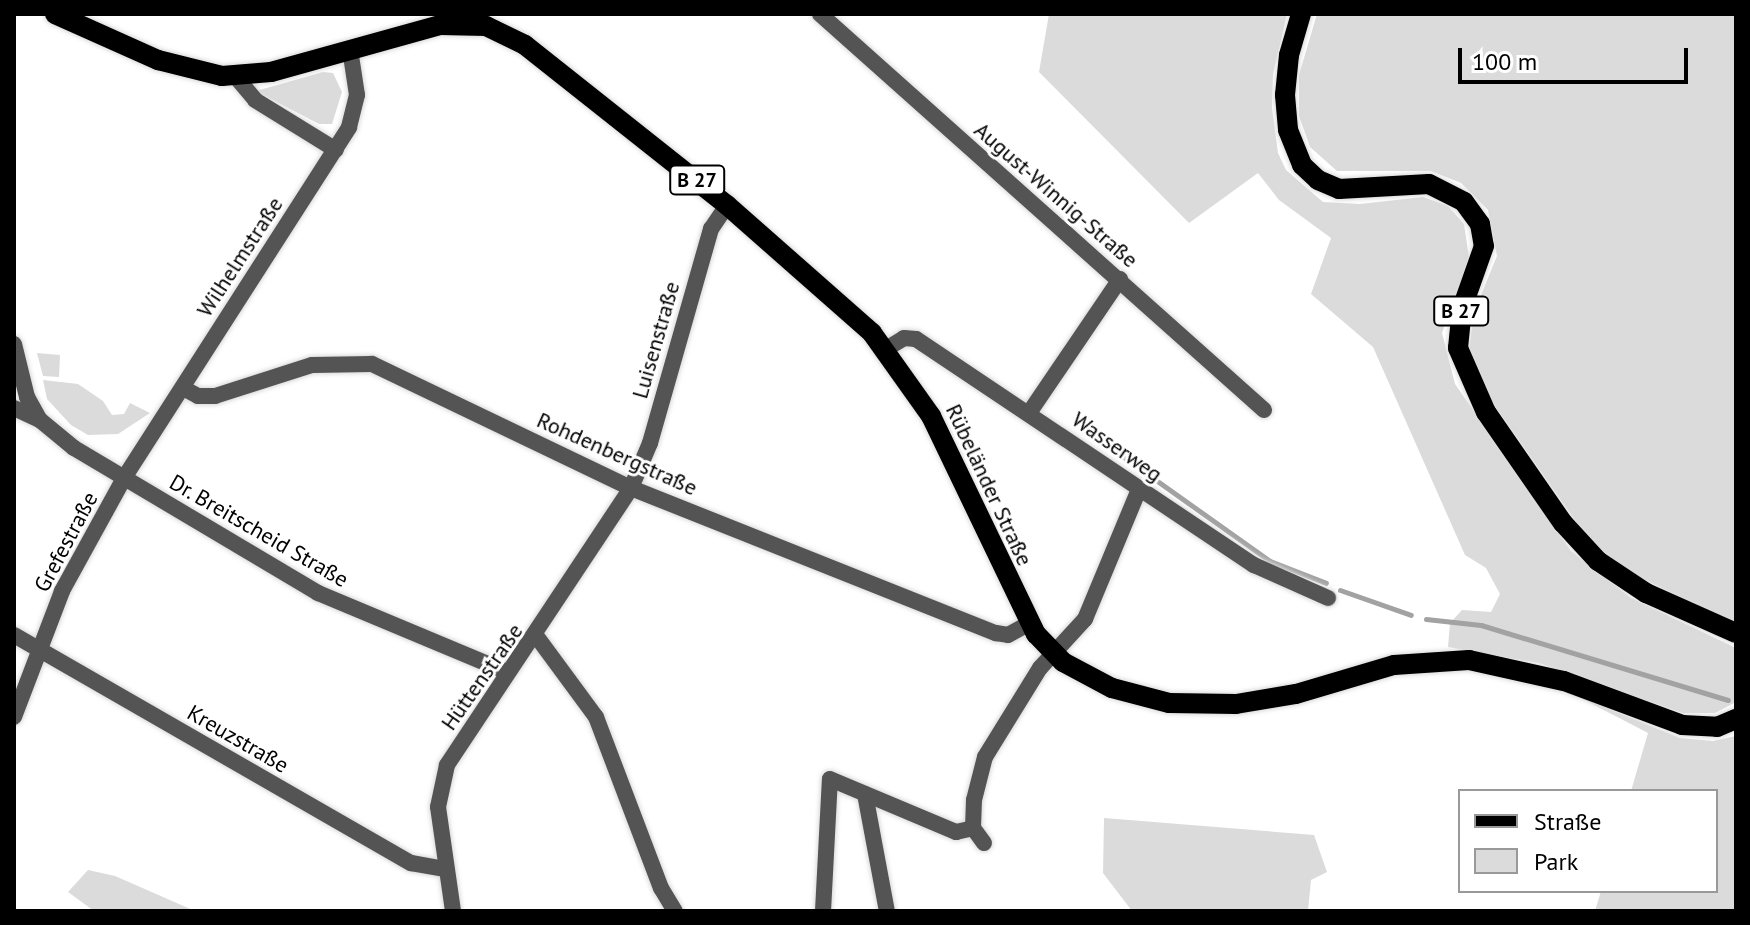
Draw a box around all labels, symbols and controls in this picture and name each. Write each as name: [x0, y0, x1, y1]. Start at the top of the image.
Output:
scale bar: [1462, 32, 1692, 82]
text: 100 m: [1472, 46, 1537, 77]
street label: August-Winnig-Straße: [969, 117, 1143, 273]
road number: B 27: [669, 164, 725, 196]
street label: Wilhelmstraße: [192, 192, 288, 322]
street label: Luisenstraße: [627, 278, 685, 402]
road number: B 27: [1433, 295, 1489, 327]
street label: Rübeländer Straße: [940, 400, 1038, 570]
street label: Wasserweg: [1067, 406, 1167, 488]
street label: Rohdenbergstraße: [533, 407, 701, 501]
street label: Dr. Breitscheid Straße: [164, 469, 354, 593]
street label: Grefestraße: [29, 488, 103, 596]
street label: Hüttenstraße: [436, 619, 528, 735]
street label: Kreuzstraße: [183, 699, 293, 779]
legend: [1458, 789, 1718, 893]
text: Straße: [1534, 806, 1601, 837]
text: Park: [1534, 846, 1578, 877]

